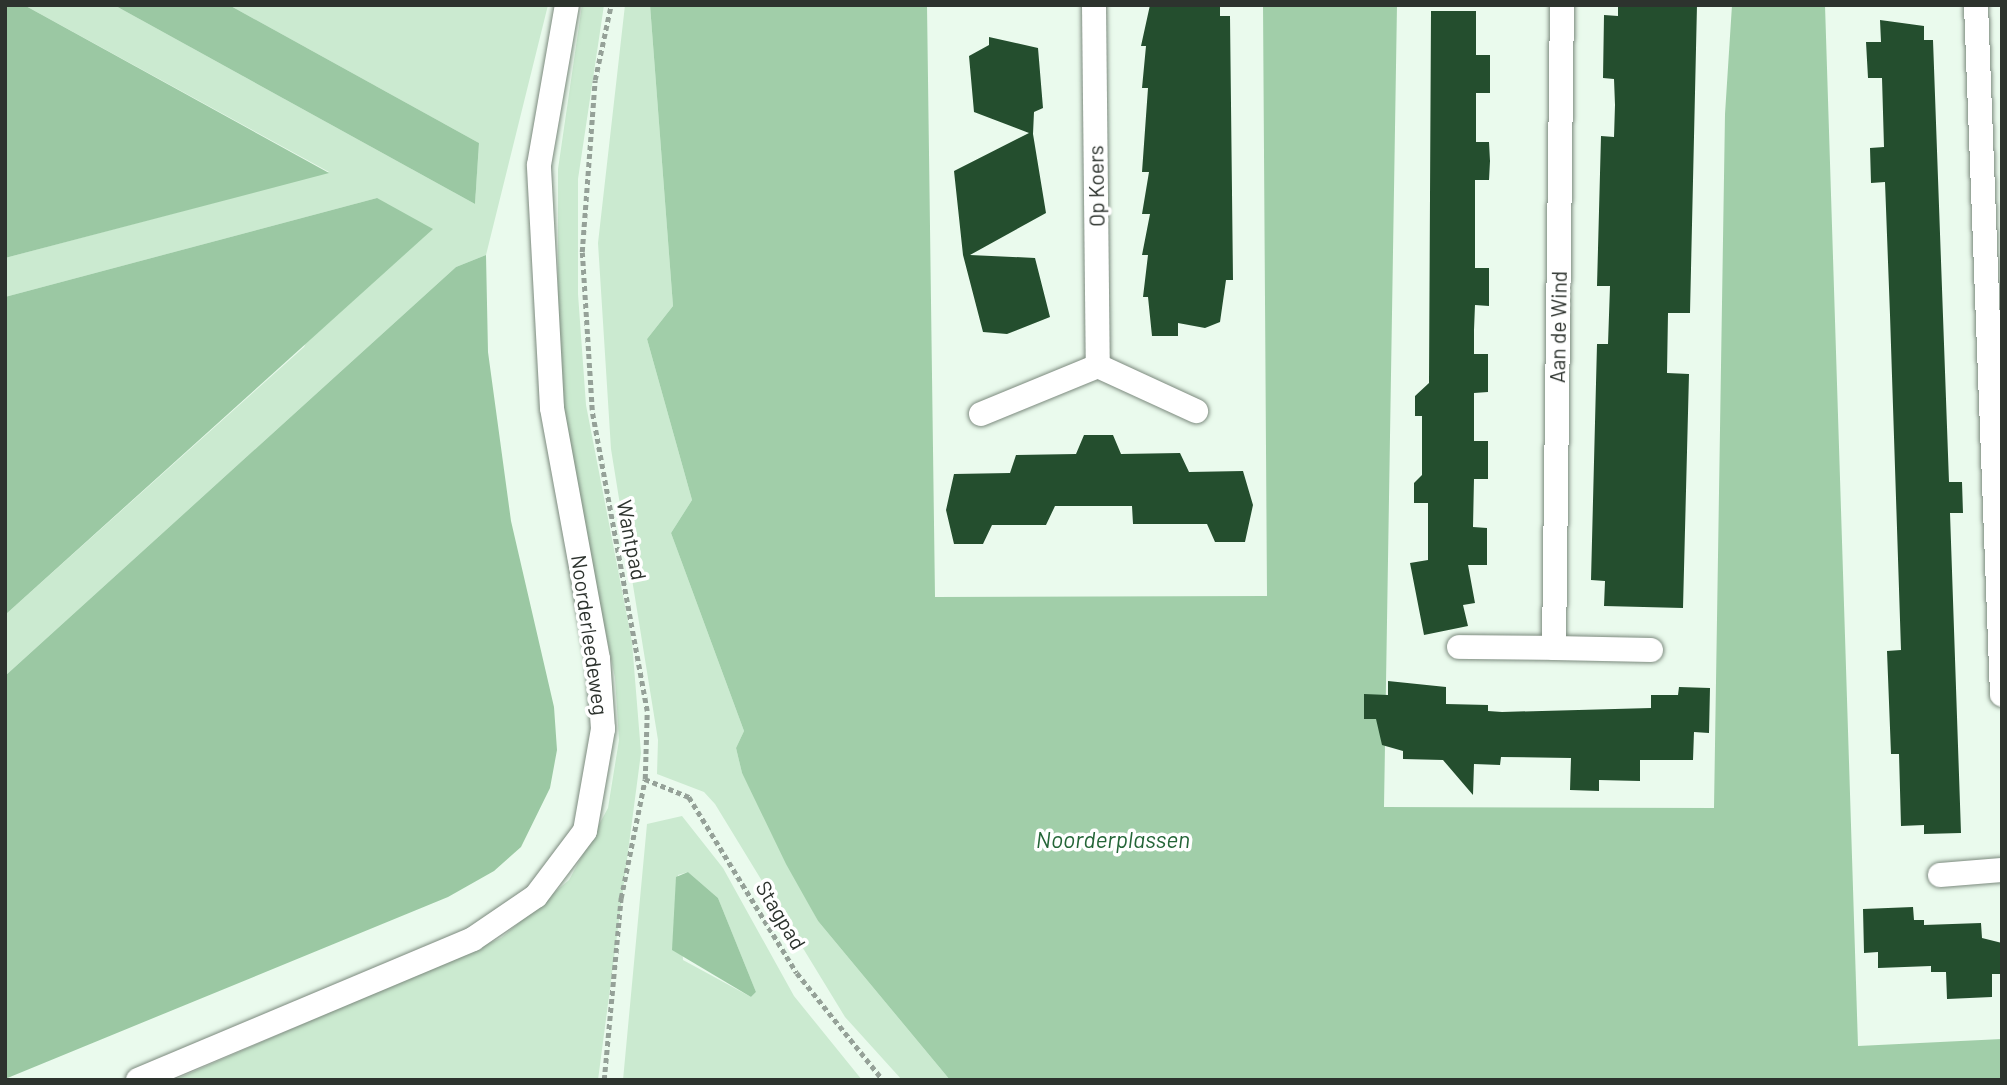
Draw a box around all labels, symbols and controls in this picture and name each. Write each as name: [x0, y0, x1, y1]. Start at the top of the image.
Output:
street label: Op Koers: [1083, 145, 1109, 227]
street label: Aan de Wind: [1544, 271, 1572, 383]
street label: Wantpad: [612, 498, 652, 582]
street label: Noorderleedeweg: [566, 553, 614, 717]
water label: Noorderplassen: [1036, 825, 1190, 853]
street label: Stagpad: [751, 876, 811, 954]

